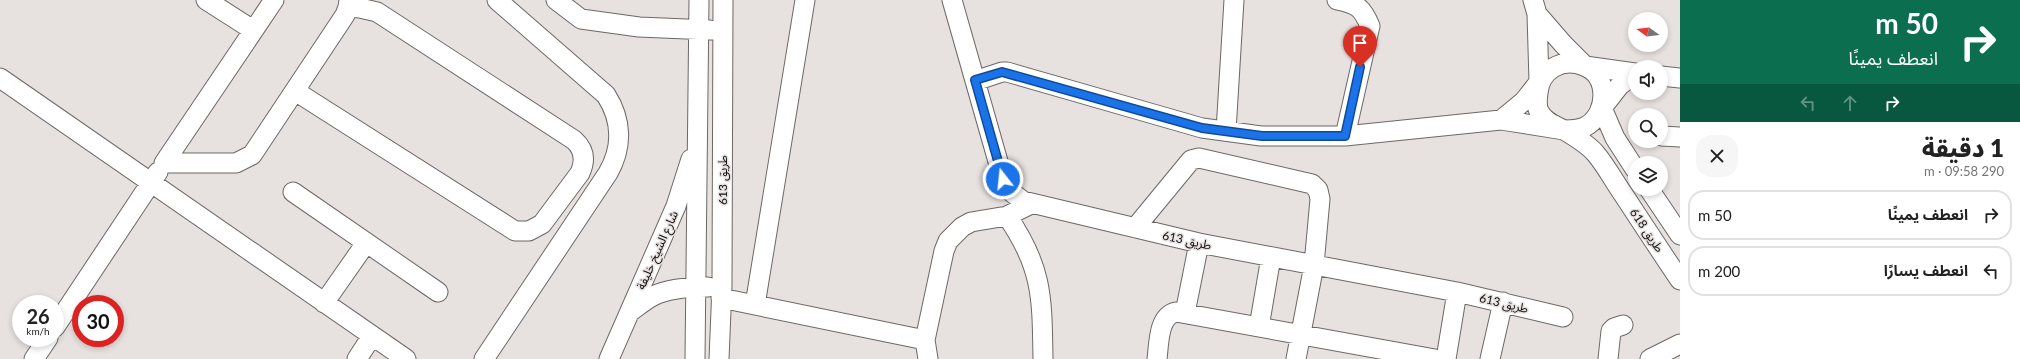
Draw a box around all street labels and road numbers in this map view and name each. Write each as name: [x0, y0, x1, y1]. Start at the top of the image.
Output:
street label: طريق 613: [715, 155, 731, 205]
street label: طريق 618: [1626, 205, 1667, 255]
street label: شارع الشيخ خليفة: [633, 208, 683, 293]
street label: طريق 613: [1161, 227, 1213, 253]
street label: طريق 613: [1478, 290, 1530, 317]

